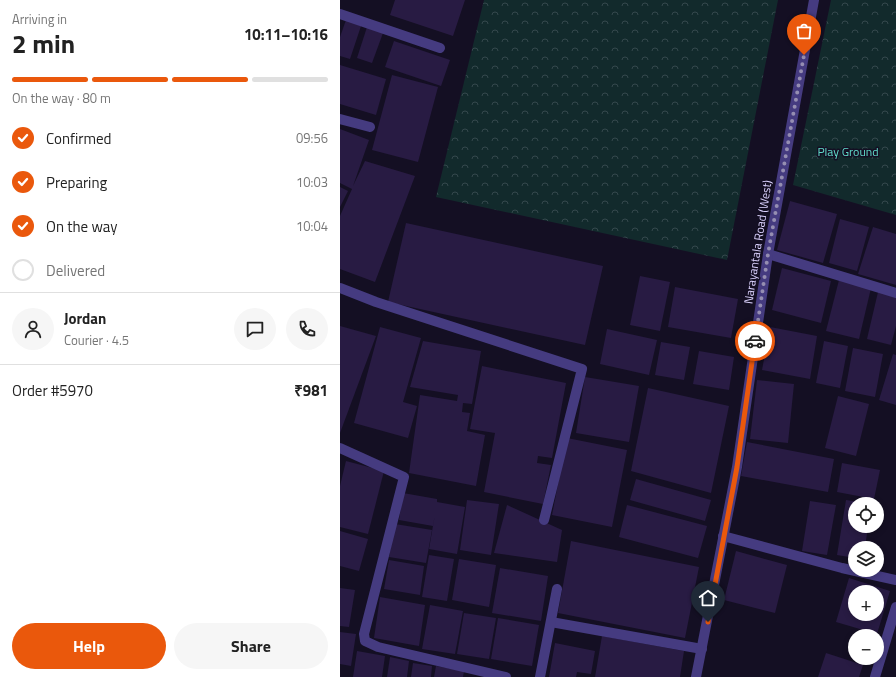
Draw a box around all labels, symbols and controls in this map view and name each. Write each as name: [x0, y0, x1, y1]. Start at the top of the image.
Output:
text: Arriving in: [12, 9, 67, 29]
pin: [787, 14, 821, 55]
icon: bag: [793, 20, 815, 42]
text: 10:11–10:16: [244, 23, 328, 46]
text: 2 min: [12, 24, 75, 63]
text: On the way · 80 m: [12, 88, 111, 108]
icon: check: [12, 127, 34, 149]
text: Confirmed: [46, 127, 111, 150]
text: 09:56: [296, 128, 328, 148]
park label: Play Ground: [817, 142, 879, 161]
icon: check: [12, 171, 34, 193]
text: Preparing: [46, 171, 107, 194]
text: 10:03: [296, 172, 328, 192]
street label: Narayantala Road (West): [738, 179, 777, 305]
icon: check: [12, 215, 34, 237]
text: On the way: [46, 215, 118, 238]
text: 10:04: [296, 216, 328, 236]
text: Delivered: [46, 259, 105, 282]
text: Jordan: [64, 307, 106, 330]
button: person: [12, 308, 54, 350]
button: chat: [234, 308, 276, 350]
button: phone: [286, 308, 328, 350]
courier: [735, 321, 775, 361]
text: Courier · 4.5: [64, 330, 129, 350]
icon: car: [744, 330, 766, 352]
text: Order #5970: [12, 379, 93, 402]
text: ₹981: [294, 379, 328, 402]
map controls: [848, 497, 884, 665]
button: locate: [848, 497, 884, 533]
button: layers: [848, 541, 884, 577]
pin: [691, 581, 725, 622]
button: +: [848, 585, 884, 621]
icon: home: [697, 587, 719, 609]
button: Help: [12, 623, 166, 669]
button: Share: [174, 623, 328, 669]
button: −: [848, 629, 884, 665]

